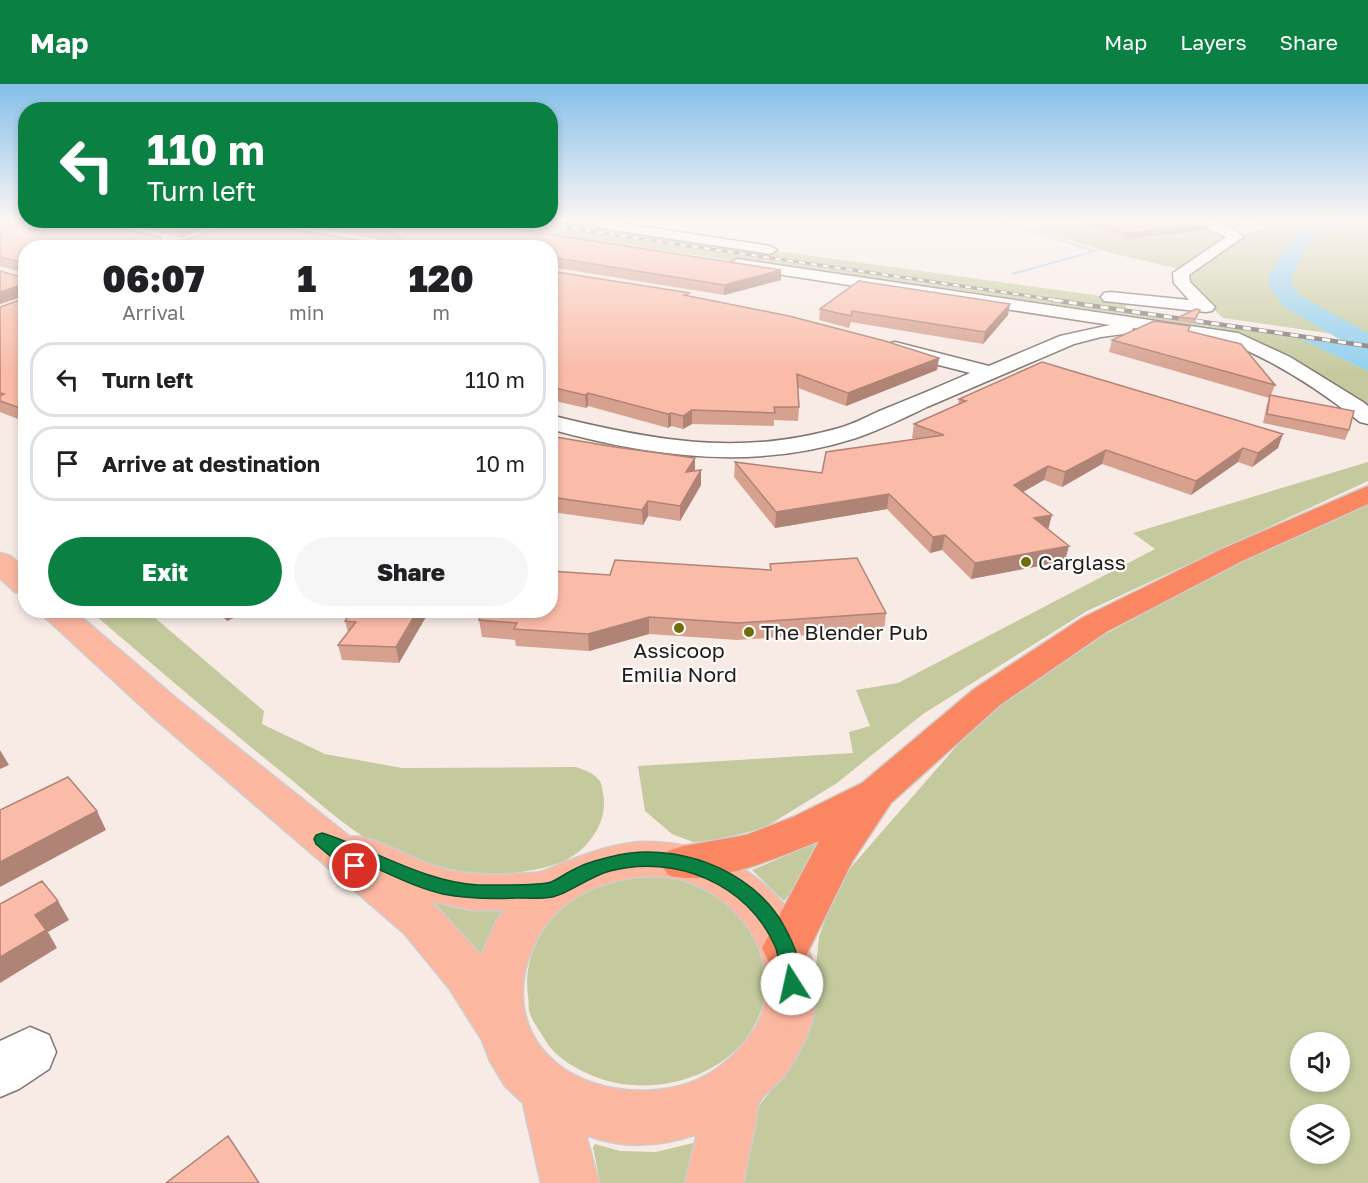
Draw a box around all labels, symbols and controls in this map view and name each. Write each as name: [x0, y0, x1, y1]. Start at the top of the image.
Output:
text: Map: [30, 26, 88, 59]
text: Map: [1104, 29, 1147, 55]
text: Layers: [1180, 29, 1247, 55]
text: Share: [1280, 29, 1338, 55]
text: 110 m: [147, 124, 265, 174]
icon: left: [48, 126, 126, 204]
text: Turn left: [147, 175, 256, 207]
text: 06:07: [102, 257, 205, 300]
text: 1: [297, 257, 316, 300]
text: 120: [409, 257, 474, 300]
text: Arrival: [122, 300, 185, 324]
text: min: [289, 300, 324, 324]
text: m: [432, 300, 450, 324]
icon: left: [51, 363, 84, 396]
text: Turn left: [102, 366, 193, 393]
text: 110 m: [465, 366, 525, 393]
icon: arrive: [51, 447, 84, 480]
text: Arrive at destination: [102, 450, 320, 477]
text: 10 m: [476, 450, 525, 477]
button: Exit: [48, 537, 282, 606]
button: Share: [294, 537, 528, 606]
place label: Carglass: [1038, 549, 1126, 575]
marker: Carglass: [1019, 555, 1033, 569]
place label: The Blender Pub: [761, 619, 928, 645]
marker: Assicoop Emilia Nord: [672, 621, 686, 635]
marker: The Blender Pub: [742, 625, 756, 639]
place label: Assicoop Emilia Nord: [621, 637, 737, 687]
pin: [329, 840, 380, 891]
icon: arrive: [338, 849, 371, 882]
position arrow: [760, 952, 824, 1016]
map controls: [1290, 1032, 1350, 1164]
button: sound: [1290, 1032, 1350, 1092]
button: layers: [1290, 1104, 1350, 1164]

